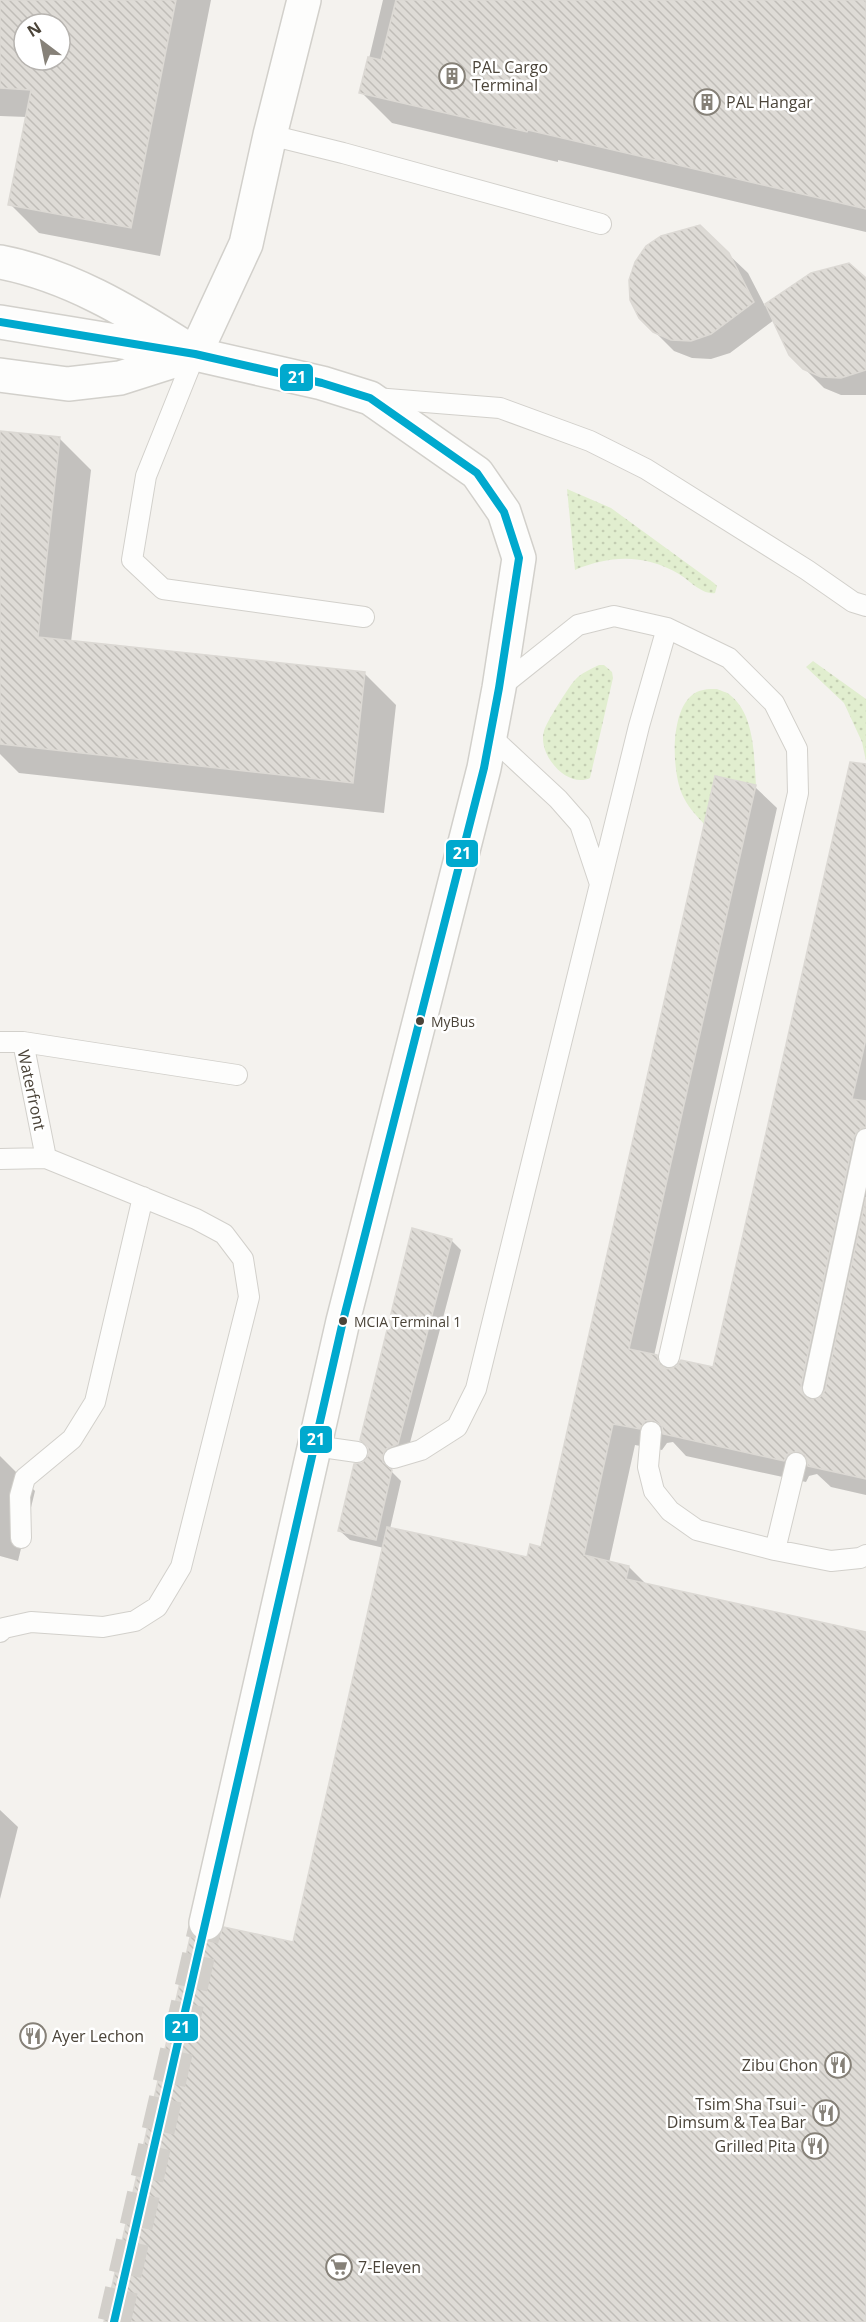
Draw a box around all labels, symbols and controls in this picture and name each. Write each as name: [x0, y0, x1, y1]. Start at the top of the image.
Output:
north arrow: [12, 12, 72, 72]
text: N: [23, 17, 45, 42]
place label: PAL Cargo Terminal: [472, 56, 548, 96]
building icon: PAL Cargo Terminal: [437, 61, 467, 91]
building icon: PAL Hangar: [692, 87, 722, 117]
place label: PAL Hangar: [726, 91, 813, 113]
line badge: 21: [279, 363, 314, 392]
text: 21: [288, 366, 306, 388]
line badge: 21: [445, 839, 479, 868]
text: 21: [453, 842, 471, 864]
place label: MyBus: [431, 1012, 475, 1031]
marker: MyBus: [414, 1015, 426, 1027]
street label: Waterfront: [13, 1048, 51, 1133]
place label: MCIA Terminal 1: [354, 1312, 461, 1331]
marker: MCIA Terminal 1: [337, 1315, 349, 1327]
line badge: 21: [299, 1425, 333, 1454]
text: 21: [307, 1428, 325, 1450]
line badge: 21: [164, 2013, 199, 2042]
text: 21: [172, 2016, 190, 2038]
restaurant icon: Ayer Lechon: [18, 2021, 48, 2051]
place label: Ayer Lechon: [52, 2025, 144, 2047]
restaurant icon: Zibu Chon: [823, 2050, 853, 2080]
place label: Zibu Chon: [742, 2054, 818, 2076]
place label: Tsim Sha Tsui - Dimsum & Tea Bar: [667, 2093, 806, 2133]
restaurant icon: Tsim Sha Tsui - Dimsum & Tea Bar: [811, 2098, 841, 2128]
restaurant icon: Grilled Pita: [800, 2131, 830, 2161]
place label: Grilled Pita: [715, 2135, 796, 2157]
supermarket icon: 7-Eleven: [324, 2252, 354, 2282]
place label: 7-Eleven: [358, 2256, 421, 2278]

